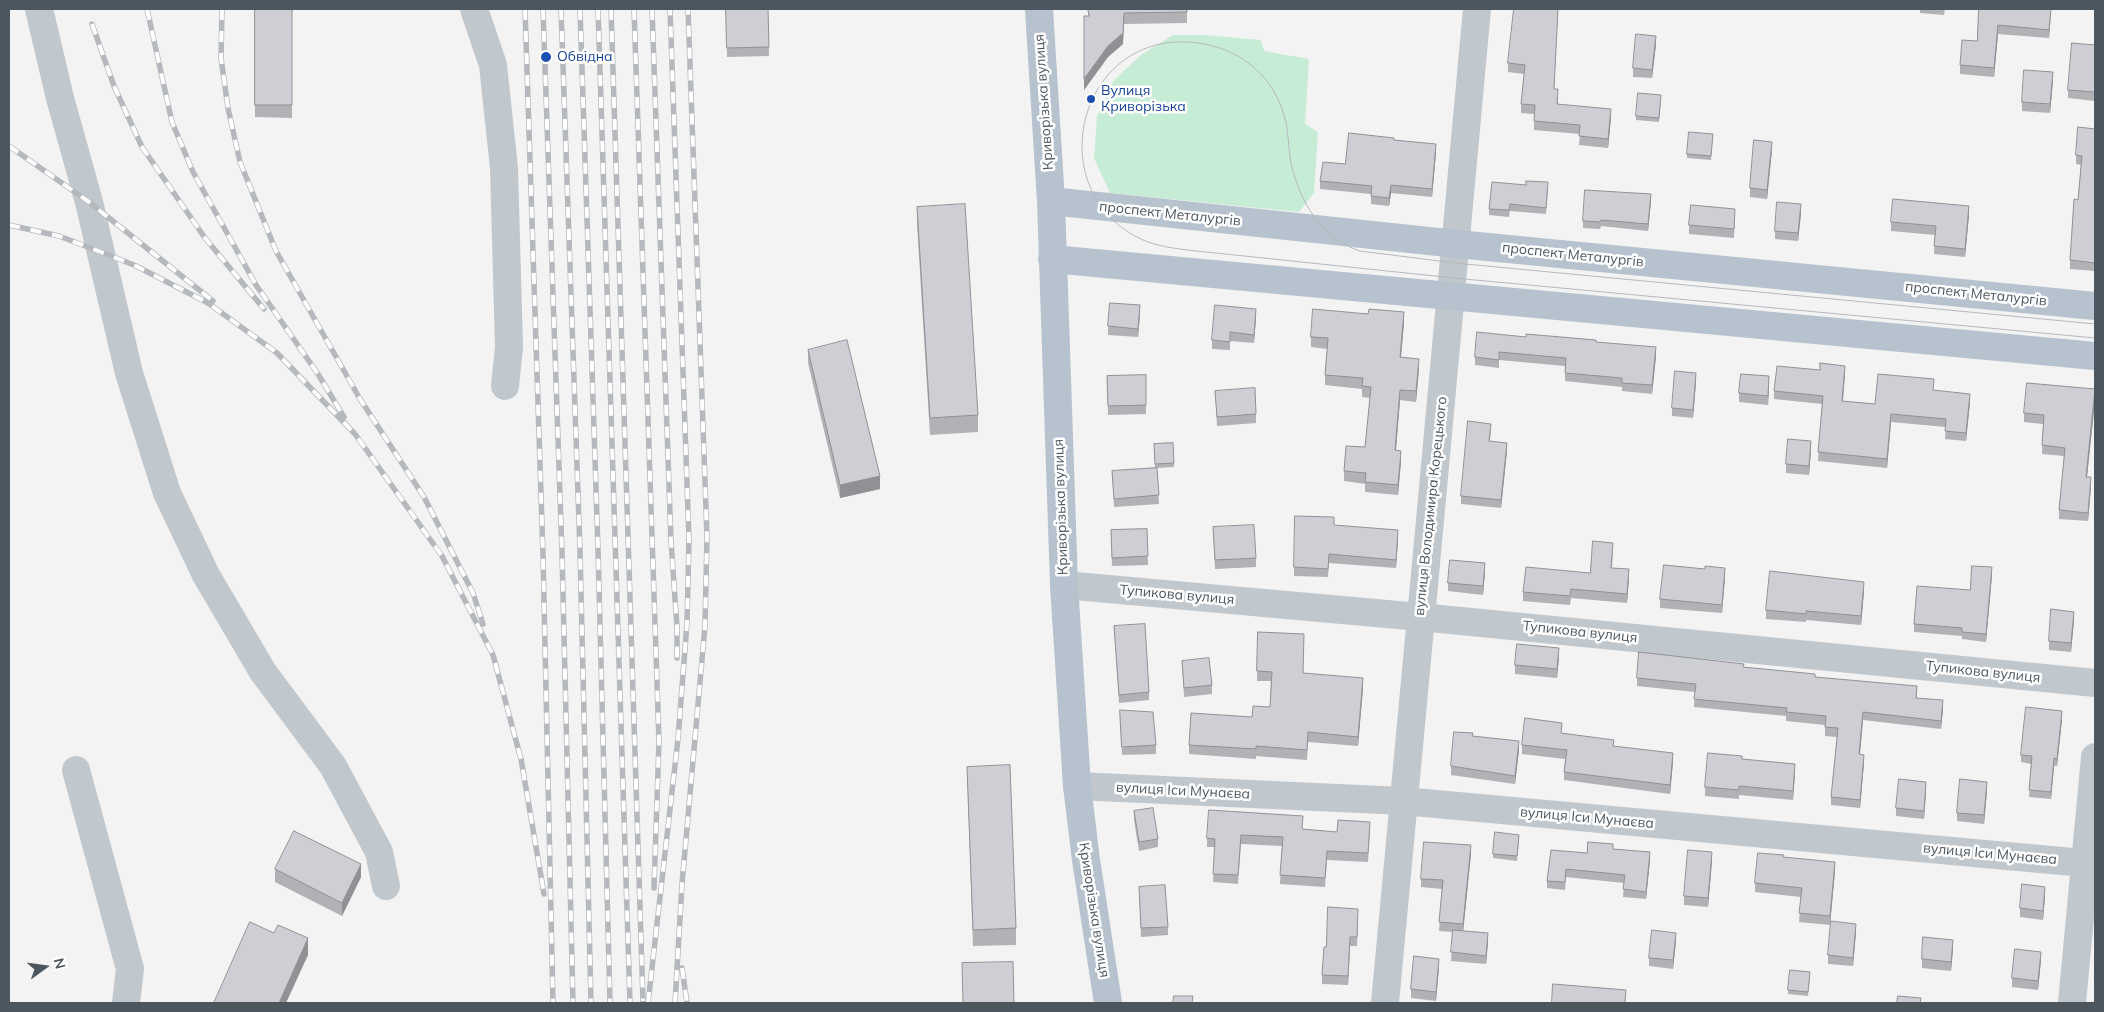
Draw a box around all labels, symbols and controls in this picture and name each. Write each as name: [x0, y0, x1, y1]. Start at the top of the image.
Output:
street label: Криворізька вулиця: [1031, 33, 1057, 171]
place label: Обвідна: [557, 49, 613, 65]
marker: Обвідна: [539, 50, 553, 64]
place label: Вулиця Криворізька: [1101, 83, 1186, 115]
marker: Вулиця Криворізька: [1085, 93, 1097, 105]
street label: проспект Металургів: [1098, 198, 1242, 230]
street label: проспект Металургів: [1501, 239, 1645, 271]
street label: проспект Металургів: [1904, 278, 2048, 310]
street label: вулиця Володимира Корецького: [1411, 396, 1451, 616]
street label: Криворізька вулиця: [1050, 439, 1072, 575]
street label: Тупикова вулиця: [1119, 582, 1235, 608]
street label: Тупикова вулиця: [1522, 618, 1638, 646]
street label: Тупикова вулиця: [1925, 658, 2041, 686]
street label: вулиця Іси Мунаєва: [1116, 779, 1250, 803]
street label: вулиця Іси Мунаєва: [1519, 804, 1655, 832]
street label: вулиця Іси Мунаєва: [1922, 840, 2058, 868]
street label: Криворізька вулиця: [1075, 841, 1113, 979]
north arrow: [20, 942, 70, 992]
text: N: [50, 956, 70, 971]

